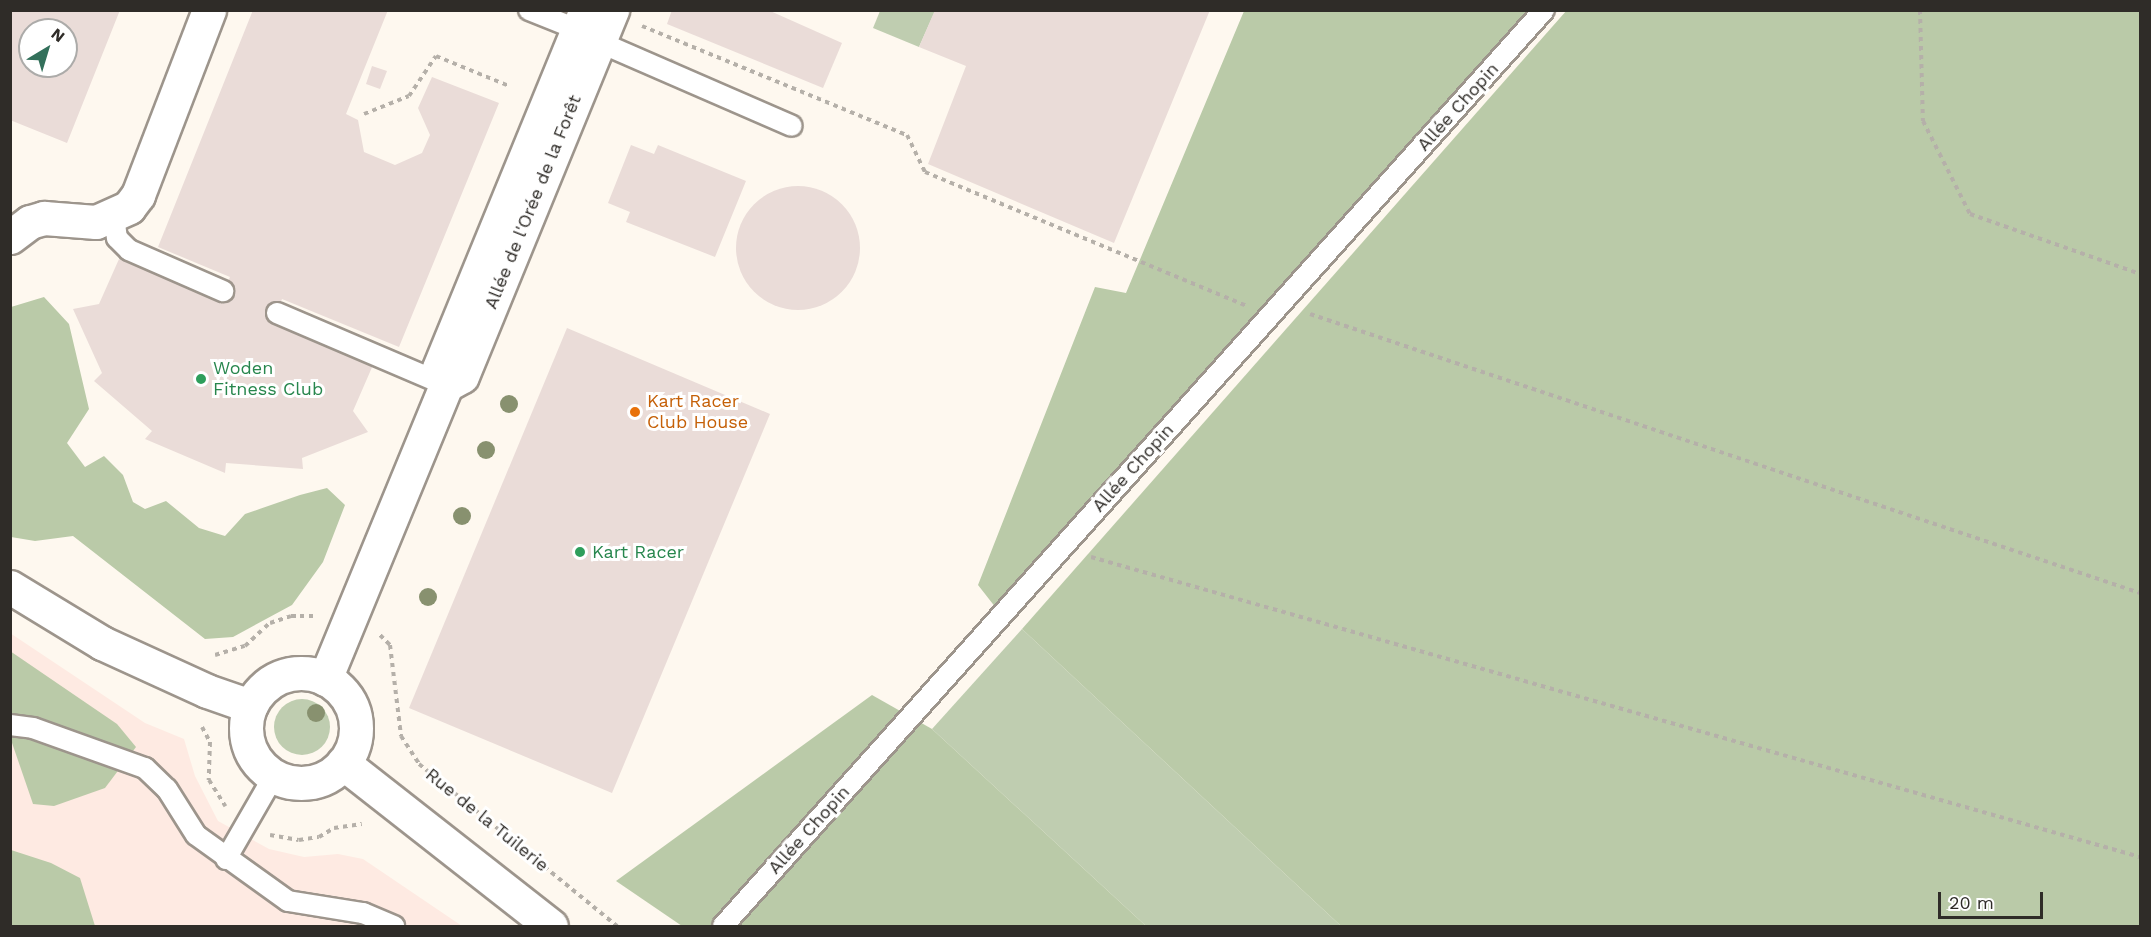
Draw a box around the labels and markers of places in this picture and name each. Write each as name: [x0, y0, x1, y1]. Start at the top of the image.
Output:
place label: Woden Fitness Club: [213, 358, 323, 400]
marker: Woden Fitness Club: [194, 372, 208, 386]
place label: Kart Racer Club House: [647, 391, 748, 434]
marker: Kart Racer Club House: [628, 405, 642, 419]
place label: Kart Racer: [592, 541, 684, 563]
marker: Kart Racer: [573, 545, 587, 559]

